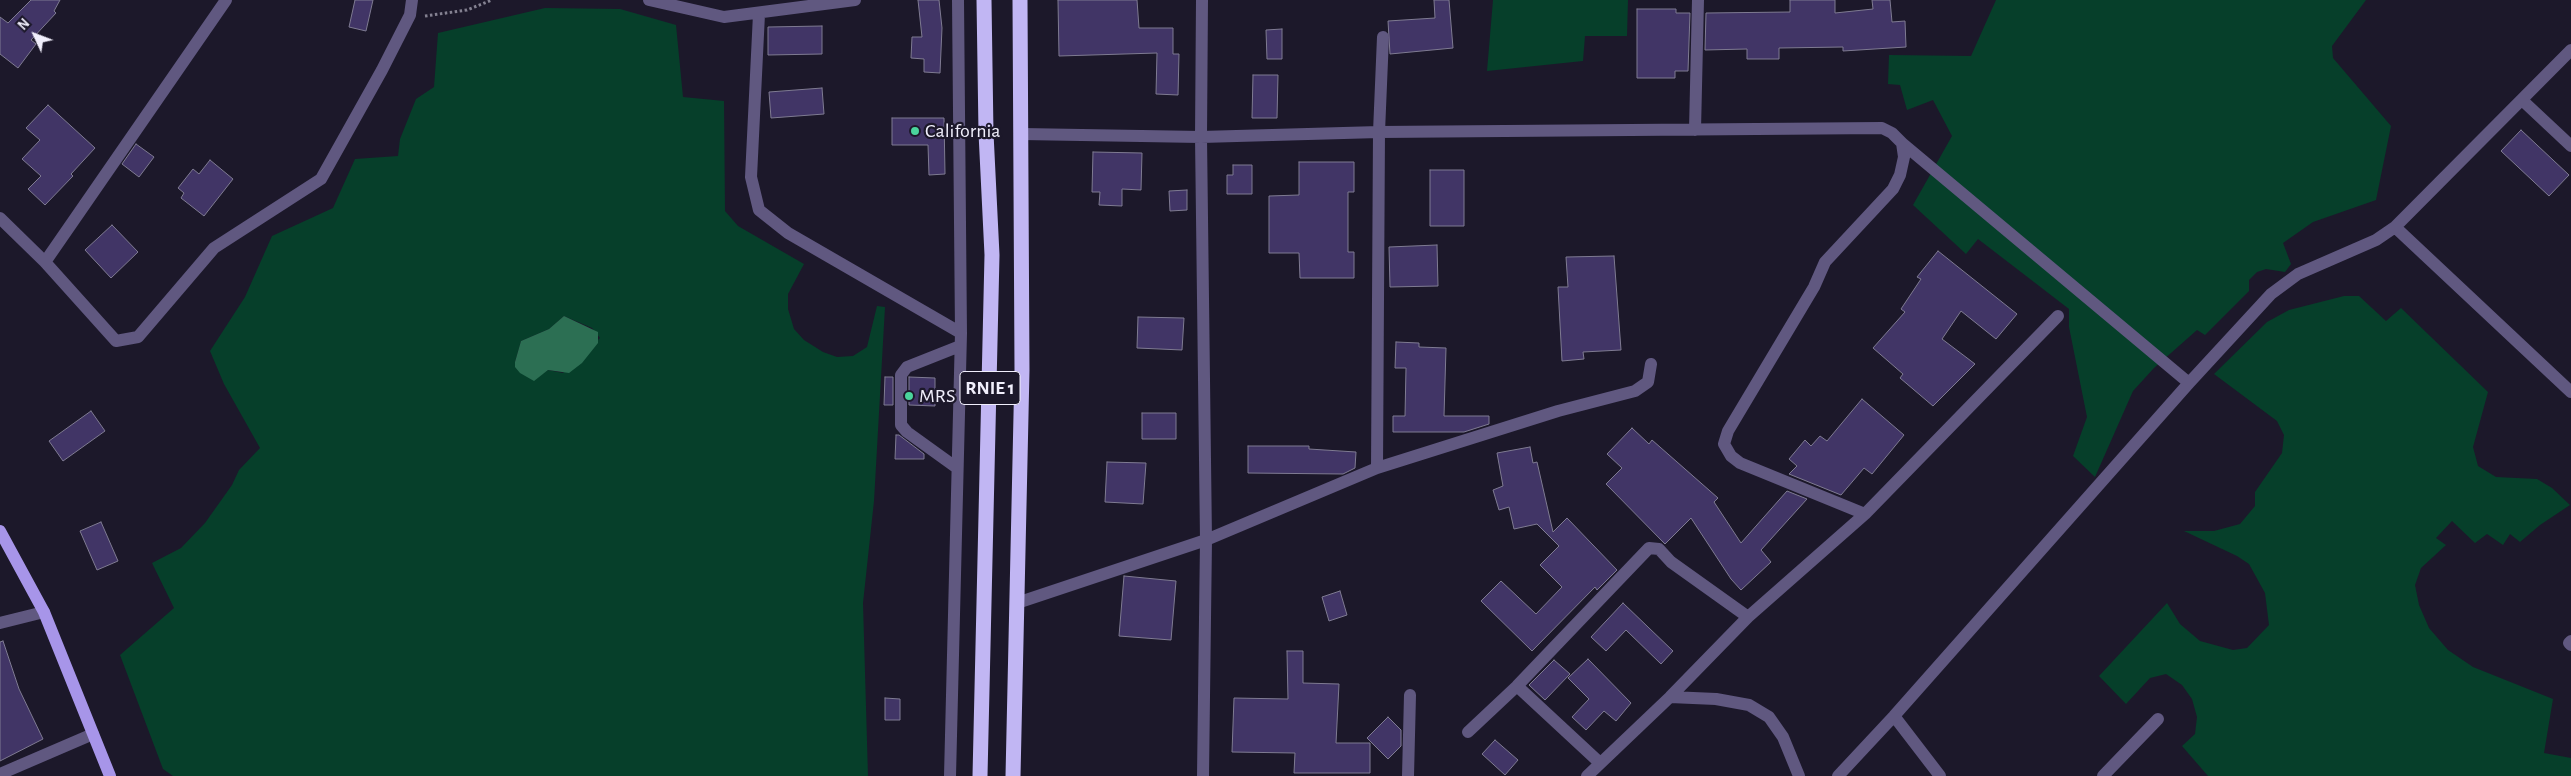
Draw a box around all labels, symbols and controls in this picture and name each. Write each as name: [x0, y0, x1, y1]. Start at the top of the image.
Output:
north arrow: [10, 10, 60, 60]
text: N: [16, 16, 32, 33]
place label: California: [925, 119, 1001, 143]
marker: California: [909, 125, 921, 137]
road number: RNIE 1: [960, 372, 1020, 404]
place label: MRS: [919, 384, 955, 408]
marker: MRS: [903, 390, 915, 402]

